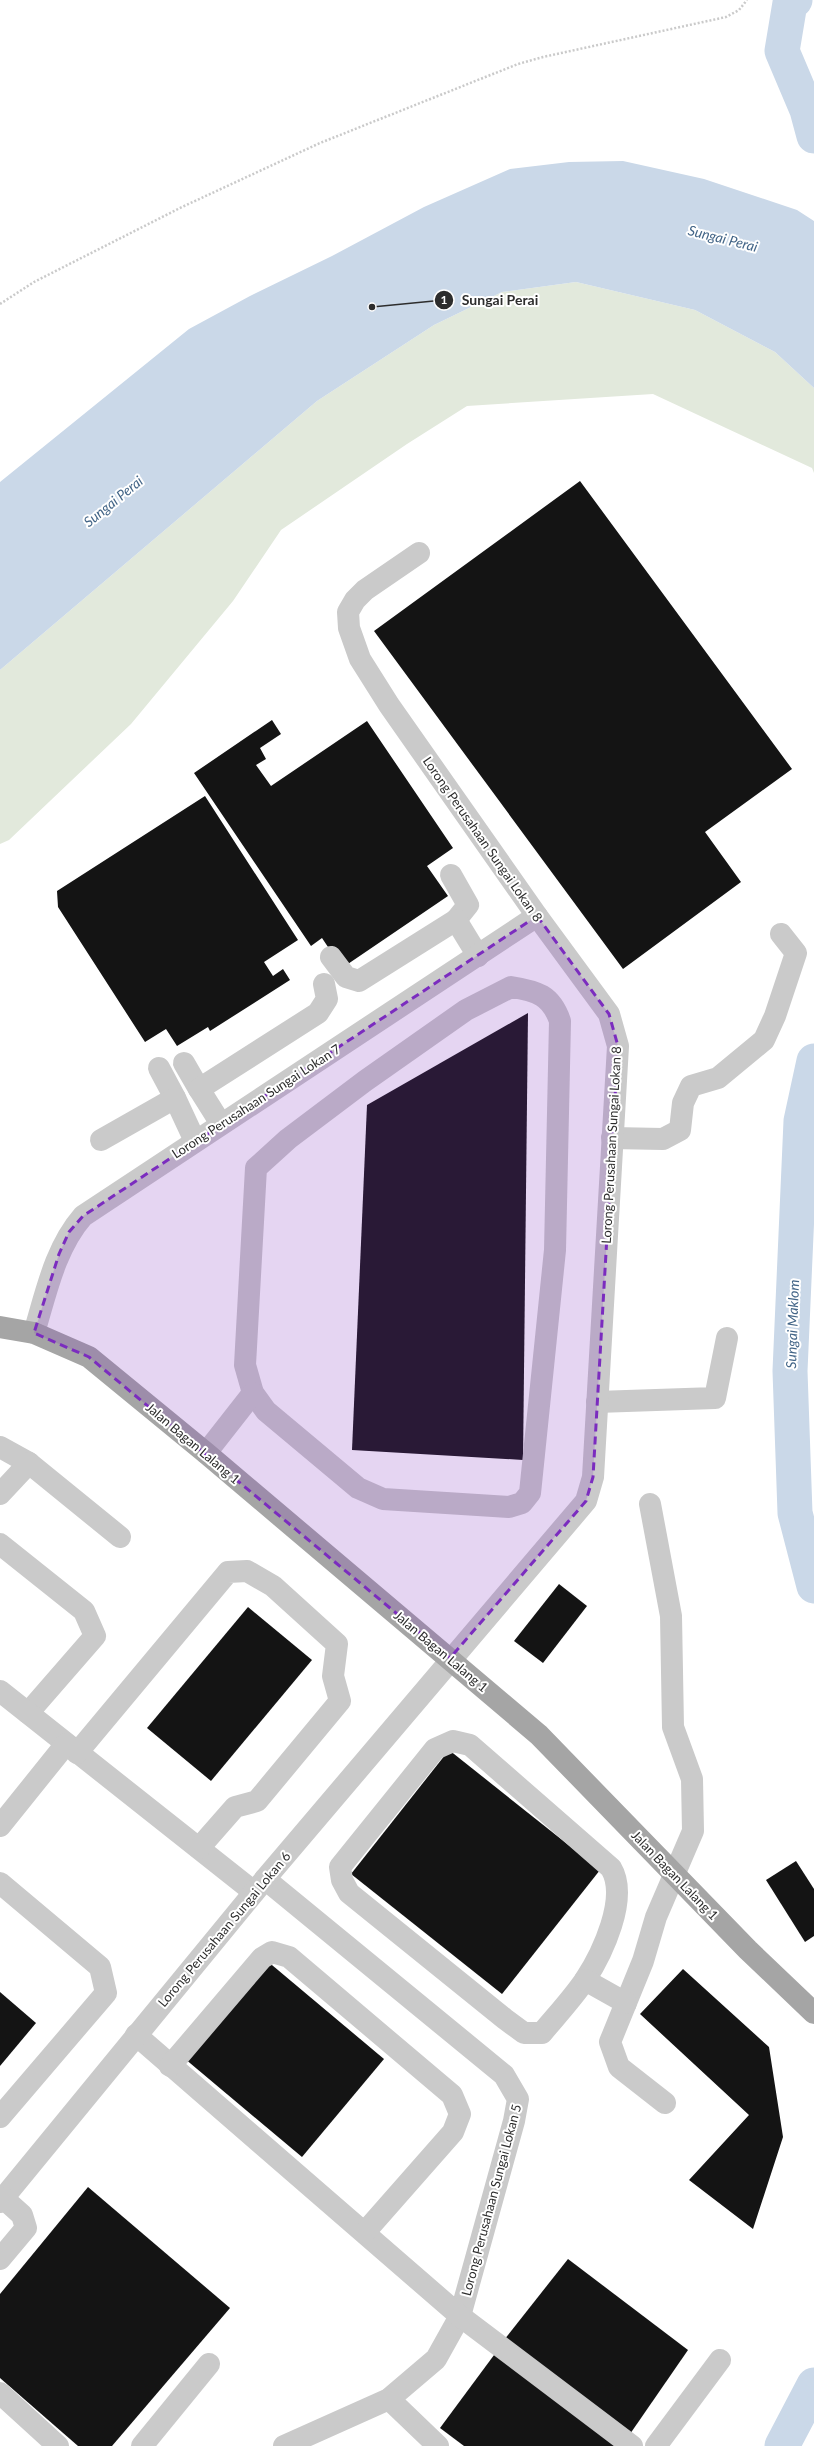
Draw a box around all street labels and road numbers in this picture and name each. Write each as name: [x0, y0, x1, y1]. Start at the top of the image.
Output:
street label: Lorong Perusahaan Sungai Lokan 8: [420, 753, 546, 925]
street label: Lorong Perusahaan Sungai Lokan 7: [169, 1040, 344, 1162]
street label: Lorong Perusahaan Sungai Lokan 8: [598, 1046, 624, 1244]
street label: Jalan Bagan Lalang 1: [143, 1399, 243, 1487]
street label: Jalan Bagan Lalang 1: [391, 1607, 491, 1695]
street label: Jalan Bagan Lalang 1: [628, 1827, 722, 1923]
street label: Lorong Perusahaan Sungai Lokan 6: [154, 1848, 294, 2010]
street label: Lorong Perusahaan Sungai Lokan 5: [458, 2102, 524, 2298]

